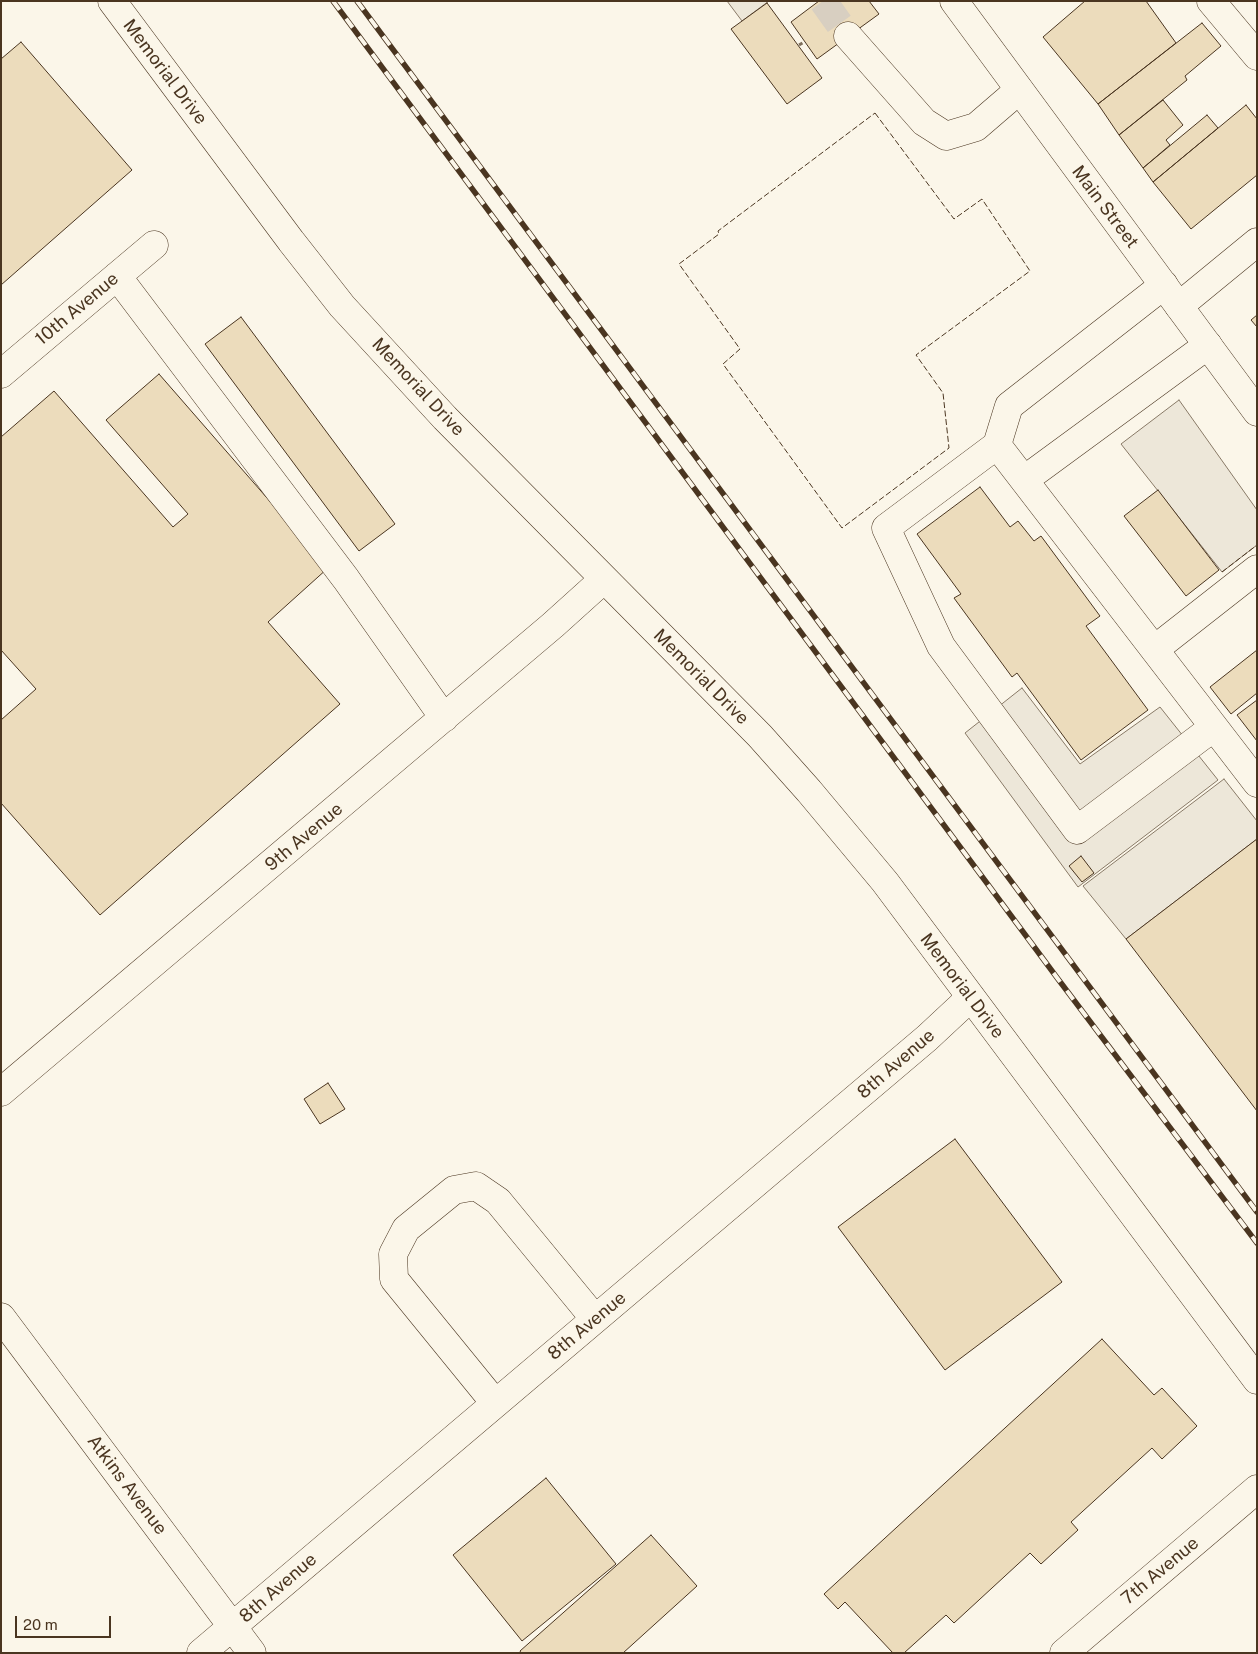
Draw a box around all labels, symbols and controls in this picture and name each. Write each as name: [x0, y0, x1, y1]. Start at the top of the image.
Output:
street label: Memorial Drive: [118, 15, 212, 129]
street label: Main Street: [1067, 161, 1143, 253]
street label: 10th Avenue: [31, 268, 123, 350]
street label: Memorial Drive: [367, 334, 469, 440]
street label: Memorial Drive: [649, 625, 753, 729]
street label: 9th Avenue: [261, 798, 347, 876]
street label: Memorial Drive: [915, 929, 1009, 1043]
street label: 8th Avenue: [853, 1025, 939, 1103]
street label: 8th Avenue: [544, 1287, 630, 1365]
street label: Atkins Avenue: [83, 1431, 171, 1539]
street label: 7th Avenue: [1117, 1532, 1203, 1610]
street label: 8th Avenue: [235, 1549, 321, 1627]
scale bar: [18, 1606, 114, 1638]
text: 20 m: [23, 1616, 58, 1633]

